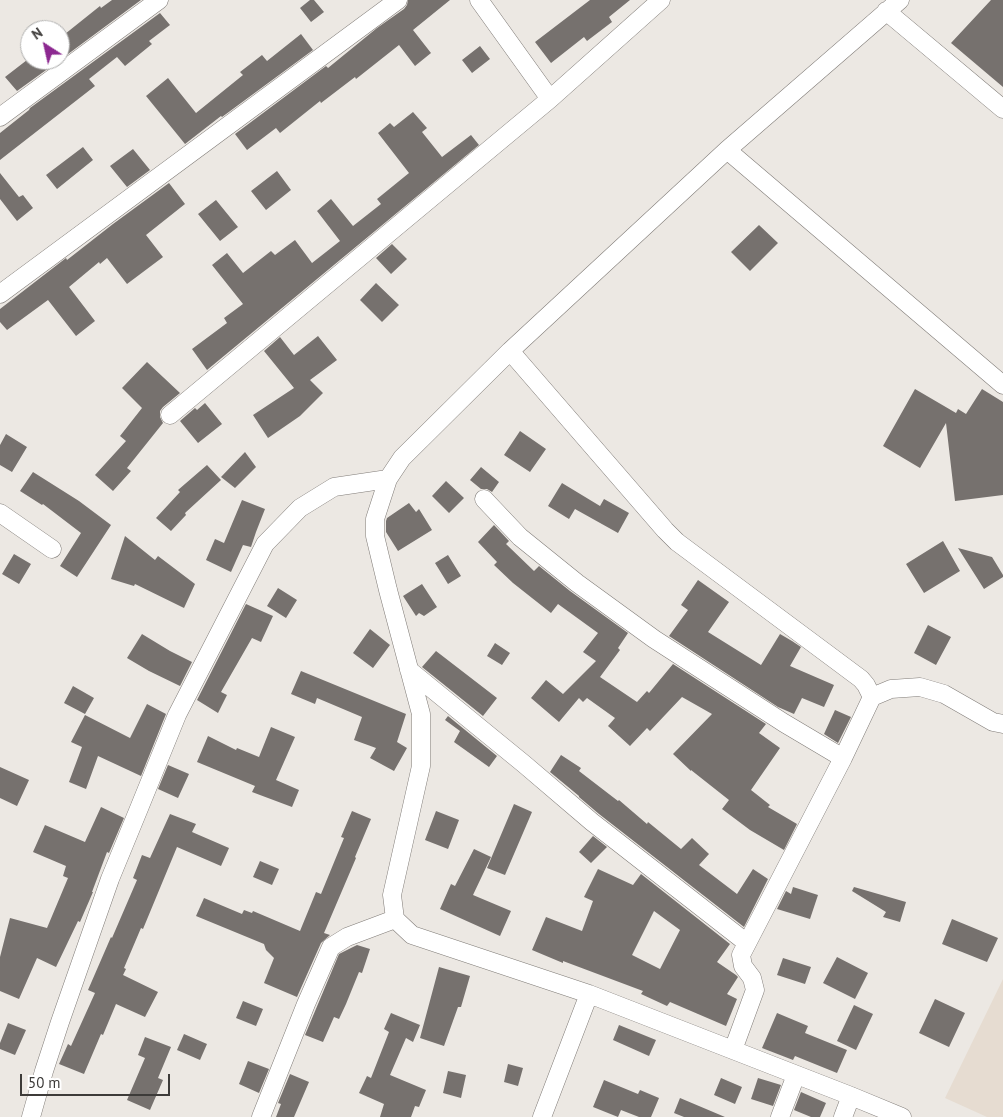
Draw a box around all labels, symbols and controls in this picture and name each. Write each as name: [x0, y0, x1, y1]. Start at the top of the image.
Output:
north arrow: [20, 20, 70, 70]
text: N: [28, 24, 46, 44]
scale bar: [22, 1064, 172, 1096]
text: 50 m: [28, 1073, 61, 1092]

